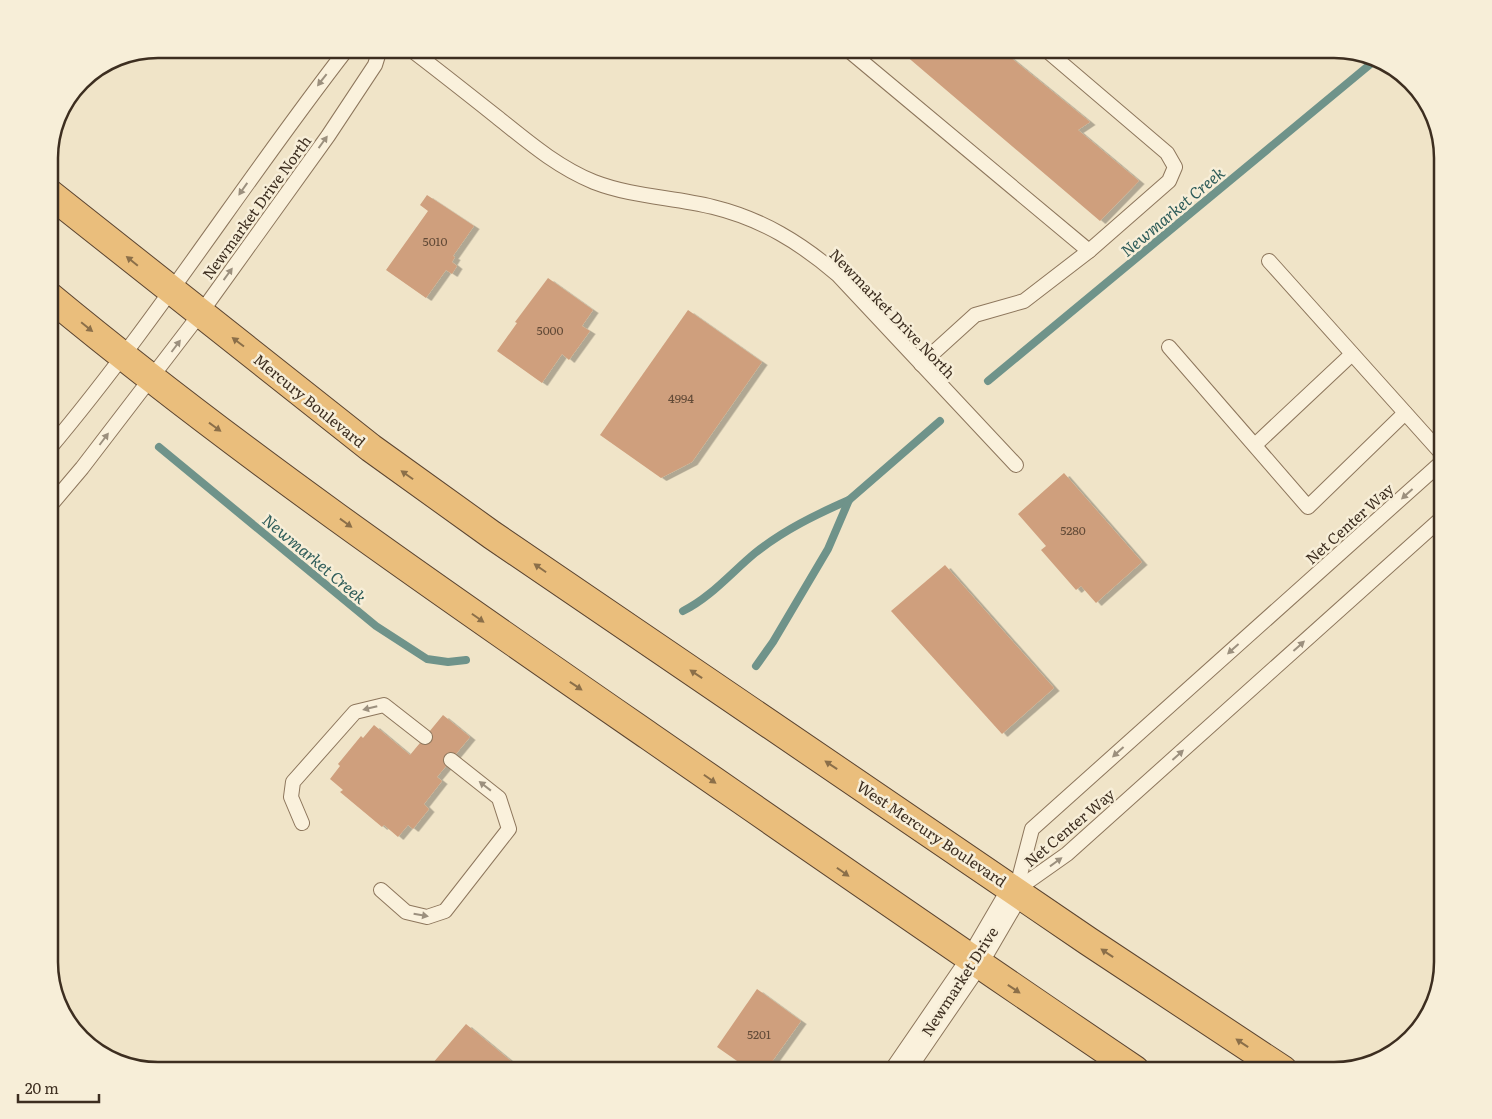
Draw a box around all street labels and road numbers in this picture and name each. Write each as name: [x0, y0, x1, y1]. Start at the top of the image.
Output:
street label: Newmarket Drive North: [196, 130, 316, 284]
street label: Newmarket Drive North: [825, 243, 961, 383]
street label: Mercury Boulevard: [249, 348, 371, 452]
street label: Net Center Way: [1300, 477, 1398, 569]
street label: West Mercury Boulevard: [852, 774, 1012, 892]
street label: Net Center Way: [1019, 782, 1119, 872]
street label: Newmarket Drive: [915, 921, 1003, 1040]

